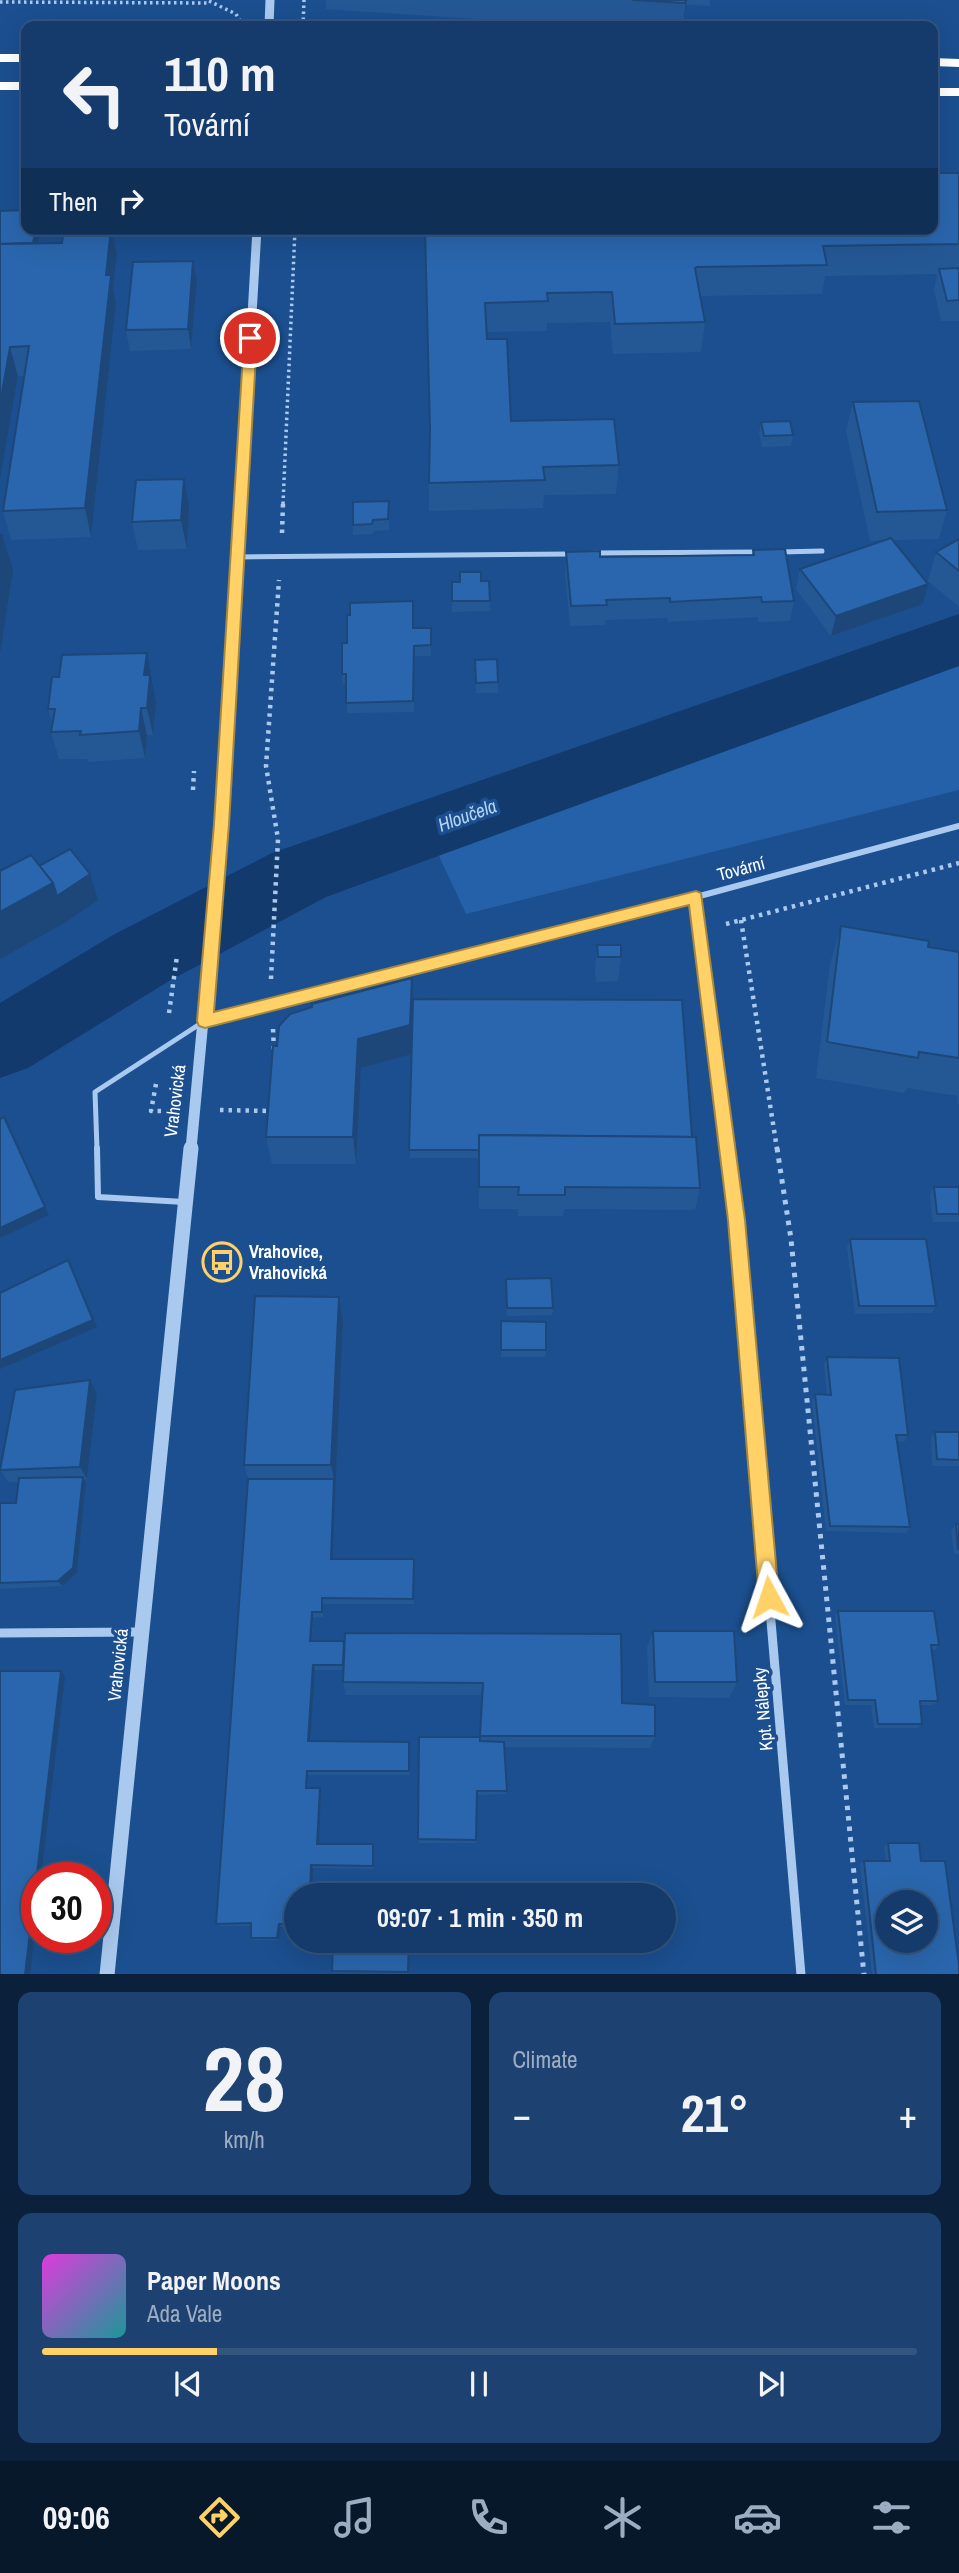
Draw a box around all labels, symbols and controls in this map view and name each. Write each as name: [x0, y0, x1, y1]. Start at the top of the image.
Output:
text: 110 m: [164, 40, 276, 106]
icon: left: [49, 49, 140, 140]
text: Tovární: [164, 103, 250, 146]
icon: right: [112, 182, 150, 220]
text: Then: [49, 184, 98, 219]
pin: [220, 308, 280, 368]
icon: arrive: [231, 319, 269, 357]
water label: Hloučela: [434, 792, 500, 838]
street label: Tovární: [714, 850, 768, 887]
street label: Vrahovická: [158, 1063, 191, 1139]
place label: Vrahovice, Vrahovická: [249, 1239, 328, 1285]
bus stop icon: Vrahovice, Vrahovická: [201, 1241, 243, 1283]
position arrow: [732, 1560, 806, 1634]
street label: Vrahovická: [101, 1627, 134, 1703]
street label: Kpt. Nálepky: [746, 1666, 779, 1752]
speed limit sign: 30: [21, 1862, 112, 1953]
map controls: [875, 1890, 938, 1953]
button: layers: [875, 1890, 938, 1953]
text: 09:07 · 1 min · 350 m: [377, 1900, 583, 1935]
text: 28: [203, 2017, 286, 2139]
text: Climate: [513, 2044, 577, 2075]
text: 21°: [681, 2078, 749, 2148]
text: −: [513, 2089, 531, 2140]
text: +: [899, 2089, 917, 2140]
text: km/h: [224, 2124, 265, 2155]
text: Paper Moons: [147, 2263, 281, 2298]
text: Ada Vale: [147, 2298, 222, 2329]
icon: previous: [169, 2365, 207, 2403]
icon: pause: [460, 2365, 498, 2403]
icon: next: [752, 2365, 790, 2403]
icon: directions: [195, 2493, 244, 2542]
icon: music: [330, 2493, 379, 2542]
icon: phone: [464, 2493, 513, 2542]
icon: climate: [598, 2493, 647, 2542]
icon: car: [733, 2493, 782, 2542]
icon: filters: [867, 2493, 916, 2542]
text: 09:06: [43, 2496, 110, 2539]

